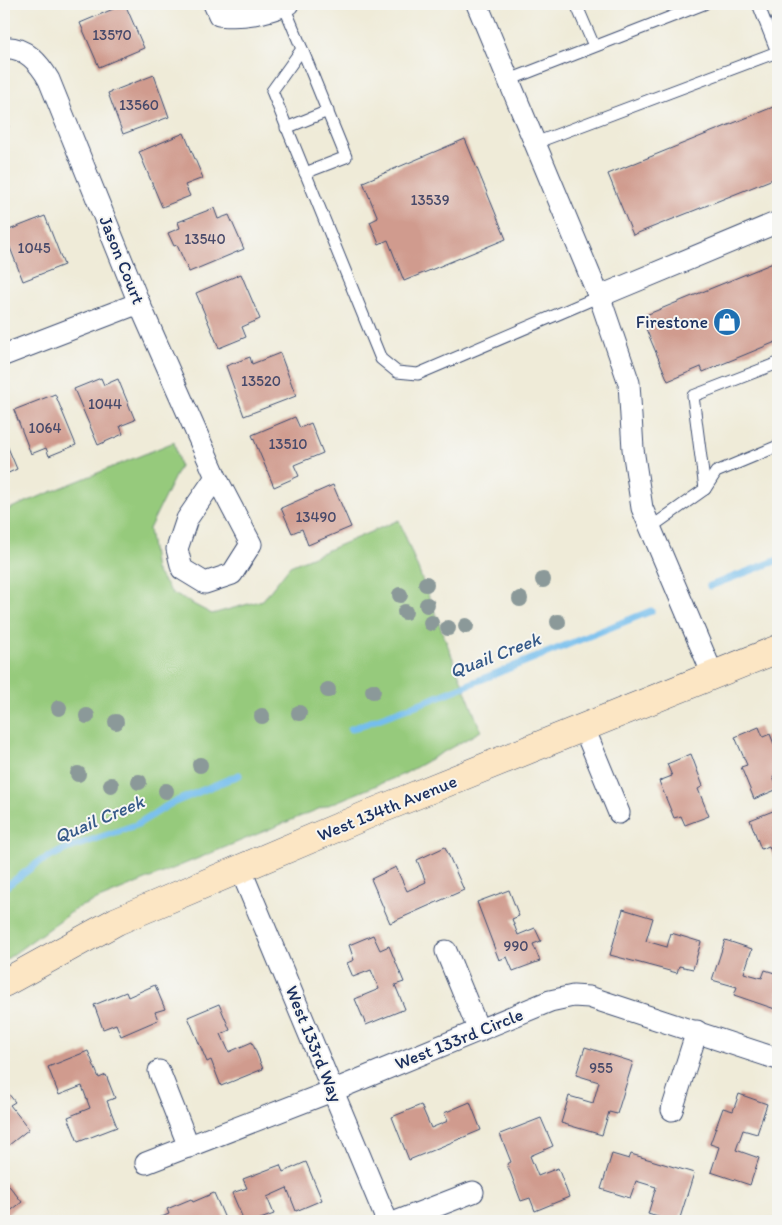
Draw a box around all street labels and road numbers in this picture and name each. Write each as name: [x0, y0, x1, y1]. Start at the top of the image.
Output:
street label: Jason Court: [94, 213, 150, 308]
street label: West 134th Avenue: [314, 770, 460, 846]
street label: West 133rd Way: [281, 982, 348, 1106]
street label: West 133rd Circle: [392, 1003, 526, 1075]

